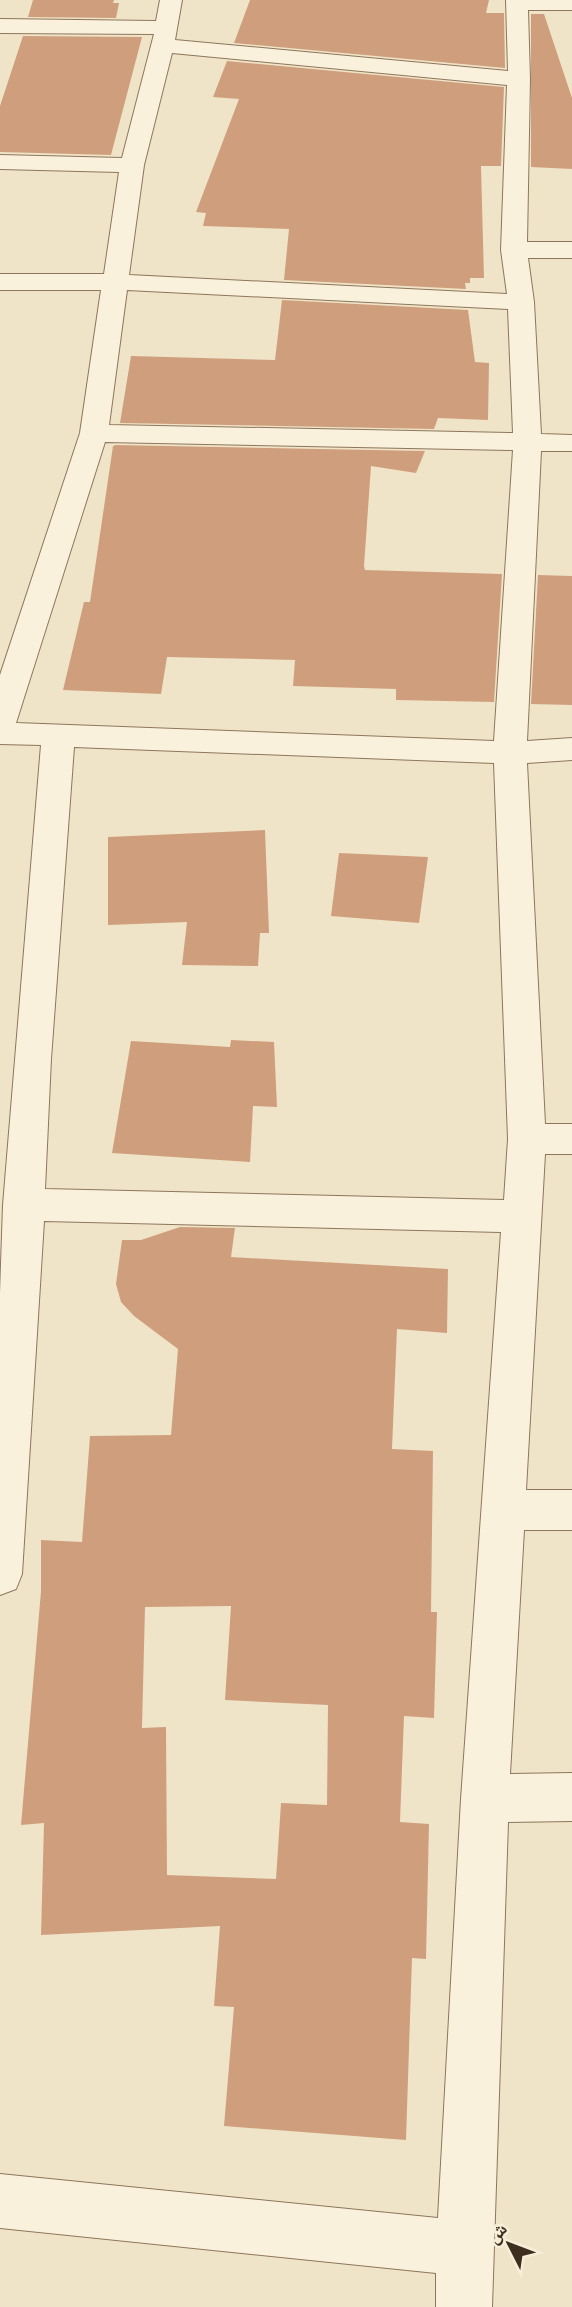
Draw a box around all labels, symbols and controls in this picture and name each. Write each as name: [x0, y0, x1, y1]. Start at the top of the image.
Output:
north arrow: [474, 2209, 544, 2279]
text: ش: [481, 2218, 512, 2248]

